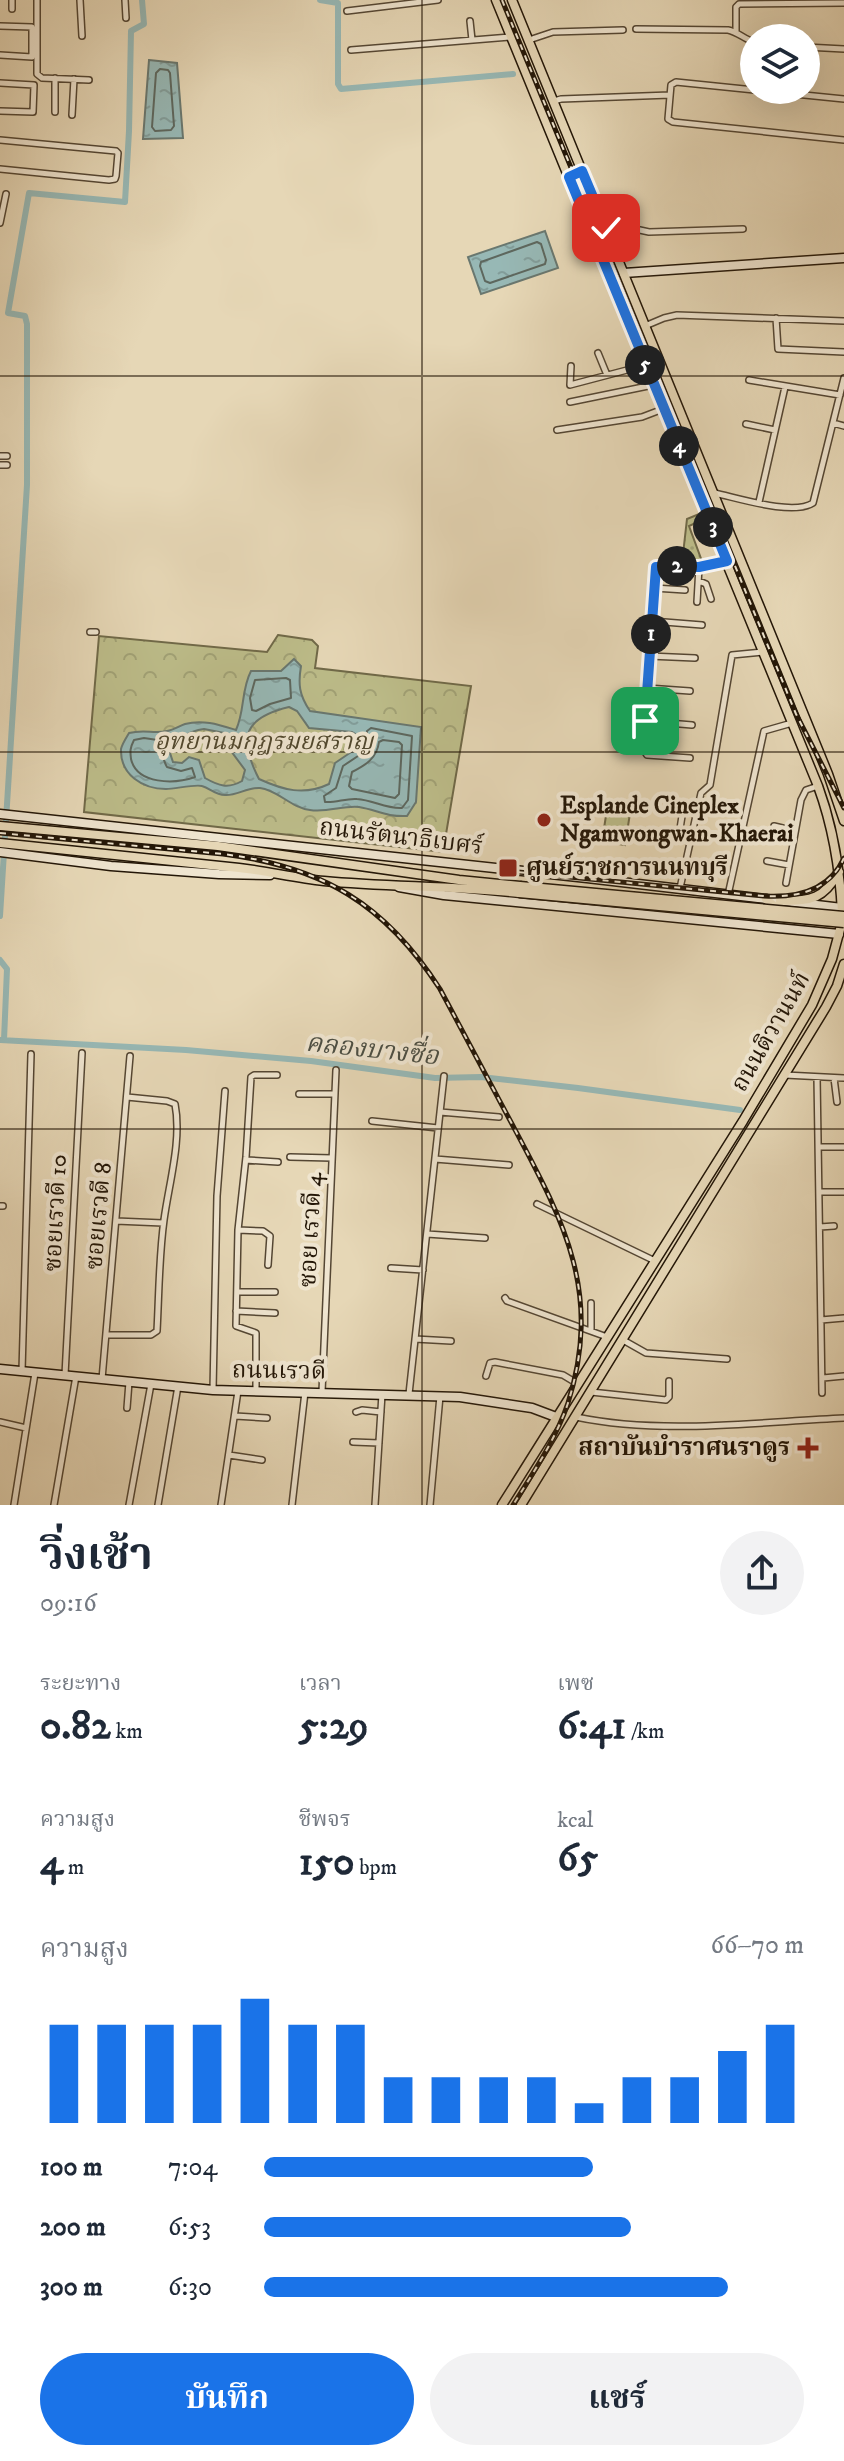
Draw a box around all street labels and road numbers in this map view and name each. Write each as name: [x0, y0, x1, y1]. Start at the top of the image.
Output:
street label: ถนนรัตนาธิเบศร์: [317, 810, 485, 862]
street label: ถนนติวานนท์: [723, 966, 817, 1097]
street label: ซอยเรวดี 10: [38, 1154, 74, 1272]
street label: ซอยเรวดี 8: [79, 1161, 119, 1271]
street label: ซอย เรวดี 4: [293, 1171, 329, 1288]
street label: ถนนเรวดี: [232, 1355, 326, 1387]

